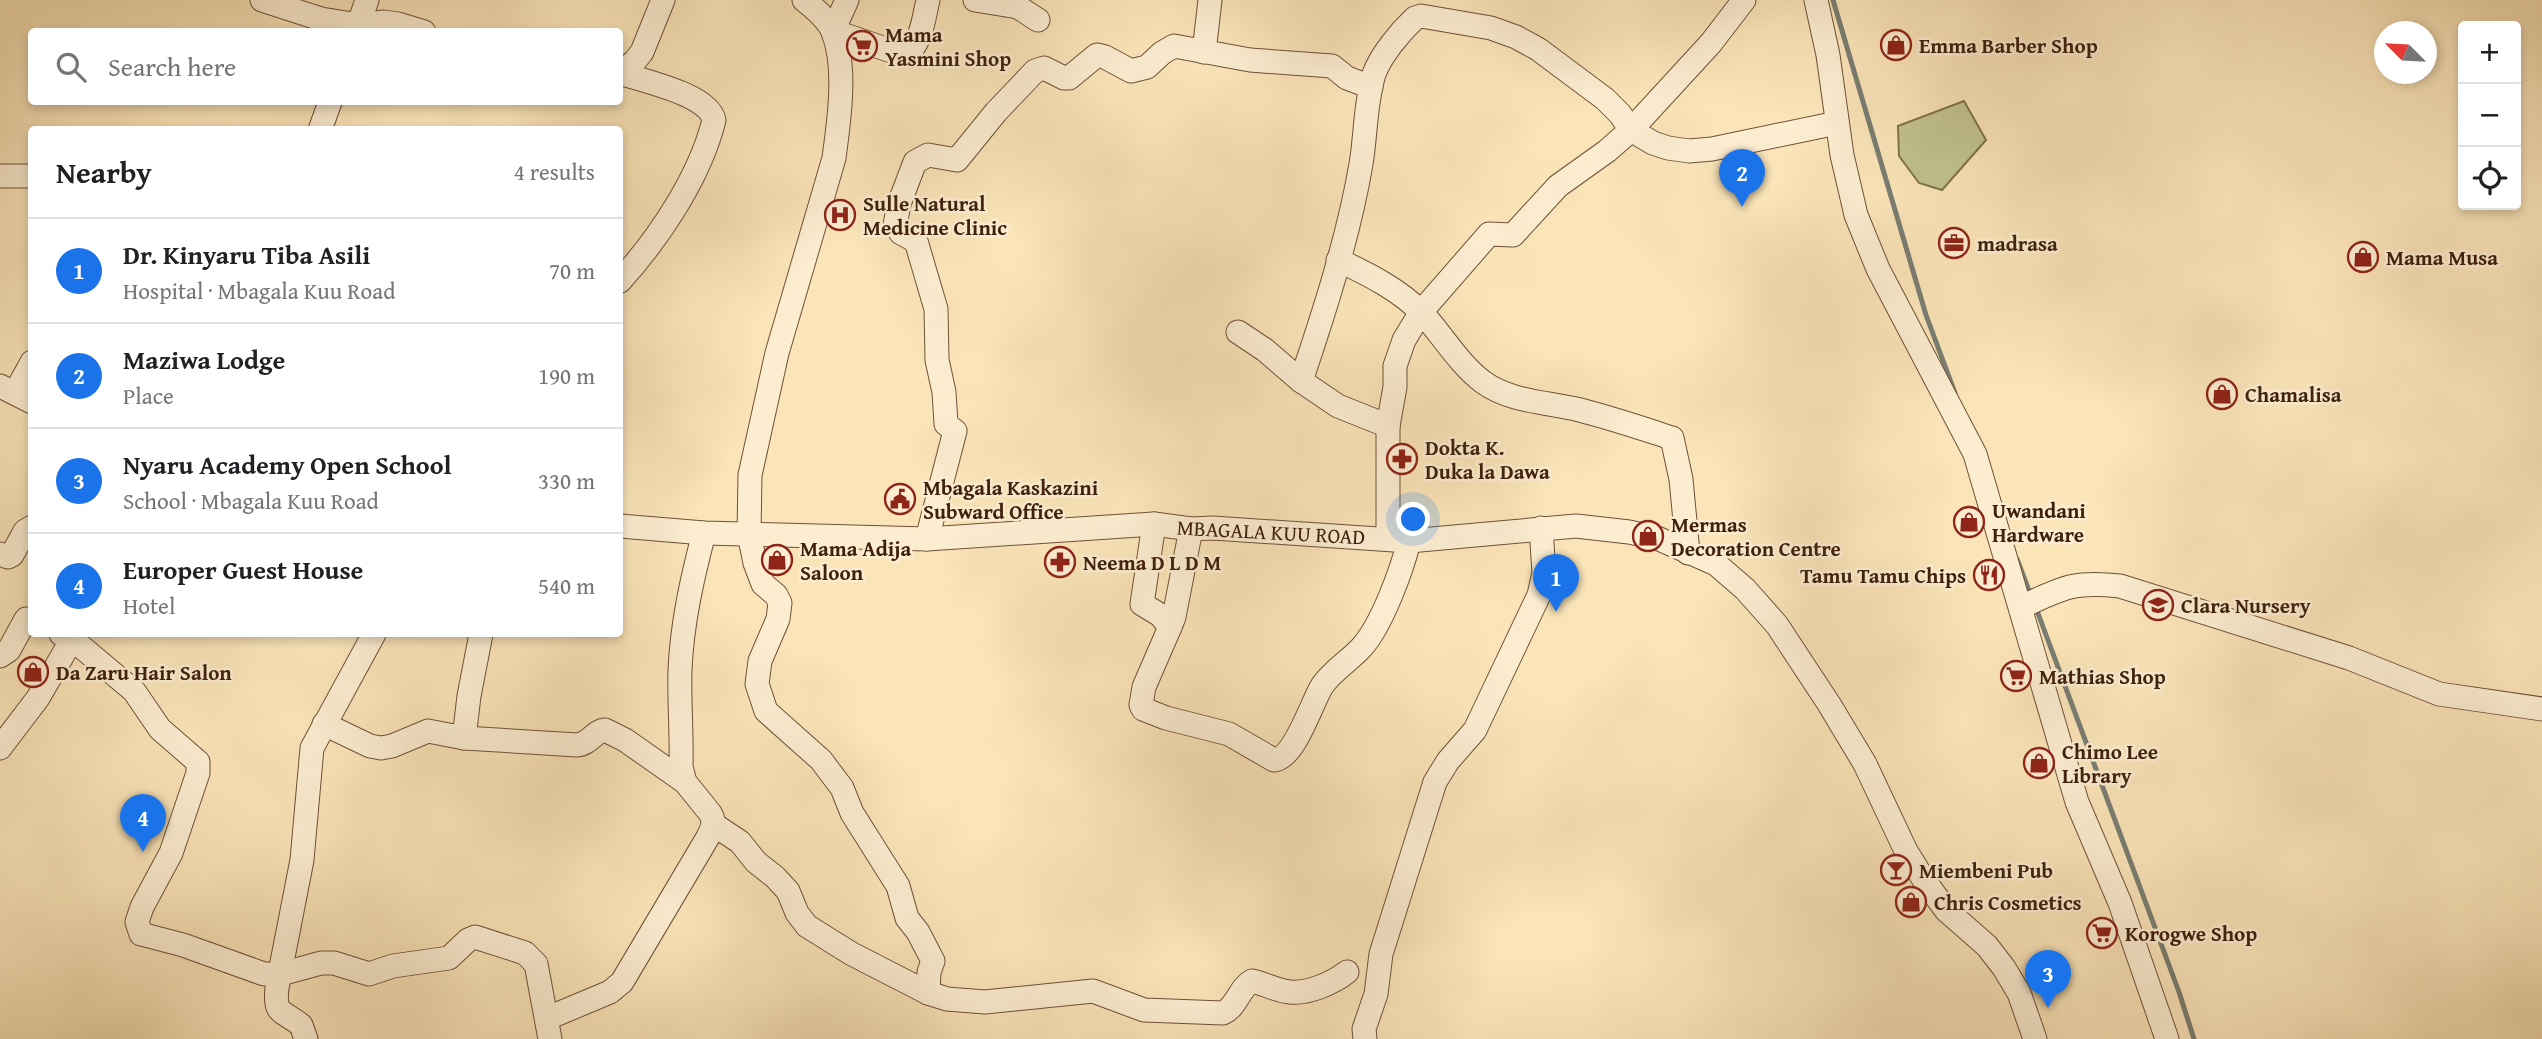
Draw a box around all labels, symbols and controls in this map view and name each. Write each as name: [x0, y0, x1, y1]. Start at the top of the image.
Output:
place label: Mama Yasmini Shop: [885, 19, 1011, 74]
north arrow: [2374, 21, 2437, 84]
map controls: [2458, 21, 2521, 210]
button: +: [2458, 21, 2521, 84]
search box: [28, 28, 623, 105]
shop icon: Emma Barber Shop: [1879, 28, 1913, 62]
supermarket icon: Mama Yasmini Shop: [845, 29, 879, 63]
place label: Emma Barber Shop: [1919, 30, 2098, 61]
text: Search here: [108, 47, 236, 86]
icon: search: [52, 48, 90, 86]
button: −: [2458, 84, 2521, 147]
button: locate: [2458, 147, 2521, 210]
pin: 2: [1719, 149, 1765, 207]
text: Nearby: [56, 150, 152, 194]
text: 4 results: [514, 155, 595, 188]
place label: Sulle Natural Medicine Clinic: [863, 188, 1007, 243]
hospital icon: Sulle Natural Medicine Clinic: [823, 198, 857, 232]
office icon: madrasa: [1937, 226, 1971, 260]
place label: madrasa: [1977, 228, 2058, 259]
text: Dr. Kinyaru Tiba Asili: [123, 235, 370, 274]
shop icon: Mama Musa: [2346, 240, 2380, 274]
place label: Mama Musa: [2386, 242, 2498, 273]
text: 1: [73, 254, 85, 287]
text: 70 m: [549, 254, 595, 287]
text: Hospital · Mbagala Kuu Road: [123, 274, 395, 307]
text: Maziwa Lodge: [123, 340, 285, 379]
text: 2: [73, 359, 85, 392]
text: 190 m: [538, 359, 595, 392]
shop icon: Chamalisa: [2205, 377, 2239, 411]
text: Place: [123, 379, 174, 412]
place label: Chamalisa: [2245, 379, 2342, 410]
place label: Dokta K. Duka la Dawa: [1425, 432, 1550, 487]
pharmacy icon: Dokta K. Duka la Dawa: [1385, 442, 1419, 476]
text: Nyaru Academy Open School: [123, 445, 452, 484]
text: 3: [73, 464, 85, 497]
text: 330 m: [538, 464, 595, 497]
place label: Mbagala Kaskazini Subward Office: [923, 472, 1099, 527]
public building icon: Mbagala Kaskazini Subward Office: [883, 482, 917, 516]
text: School · Mbagala Kuu Road: [123, 484, 379, 517]
place label: Uwandani Hardware: [1992, 495, 2086, 550]
your location: [1396, 502, 1430, 536]
shop icon: Uwandani Hardware: [1952, 505, 1986, 539]
place label: Mermas Decoration Centre: [1671, 509, 1841, 564]
street label: MBAGALA KUU ROAD: [1176, 512, 1366, 552]
shop icon: Mermas Decoration Centre: [1631, 519, 1665, 553]
place label: Mama Adija Saloon: [800, 533, 911, 588]
shop icon: Mama Adija Saloon: [760, 543, 794, 577]
pharmacy icon: Neema D L D M: [1043, 545, 1077, 579]
place label: Neema D L D M: [1083, 547, 1221, 578]
text: Europer Guest House: [123, 550, 363, 589]
pin: 1: [1533, 554, 1579, 612]
restaurant icon: Tamu Tamu Chips: [1972, 558, 2006, 592]
place label: Tamu Tamu Chips: [1800, 560, 1966, 591]
text: 4: [73, 569, 85, 602]
text: 540 m: [538, 569, 595, 602]
school or university icon: Clara Nursery: [2141, 588, 2175, 622]
text: Hotel: [123, 589, 175, 622]
place label: Clara Nursery: [2181, 590, 2311, 621]
shop icon: Da Zaru Hair Salon: [16, 655, 50, 689]
place label: Da Zaru Hair Salon: [56, 657, 232, 688]
supermarket icon: Mathias Shop: [1999, 659, 2033, 693]
place label: Mathias Shop: [2039, 661, 2166, 692]
place label: Chimo Lee Library: [2062, 736, 2158, 791]
shop icon: Chimo Lee Library: [2022, 746, 2056, 780]
pin: 4: [120, 794, 166, 852]
bar icon: Miembeni Pub: [1879, 853, 1913, 887]
place label: Miembeni Pub: [1919, 855, 2053, 886]
shop icon: Chris Cosmetics: [1894, 885, 1928, 919]
place label: Chris Cosmetics: [1934, 887, 2082, 918]
supermarket icon: Korogwe Shop: [2085, 916, 2119, 950]
place label: Korogwe Shop: [2125, 918, 2257, 949]
pin: 3: [2025, 950, 2071, 1008]

